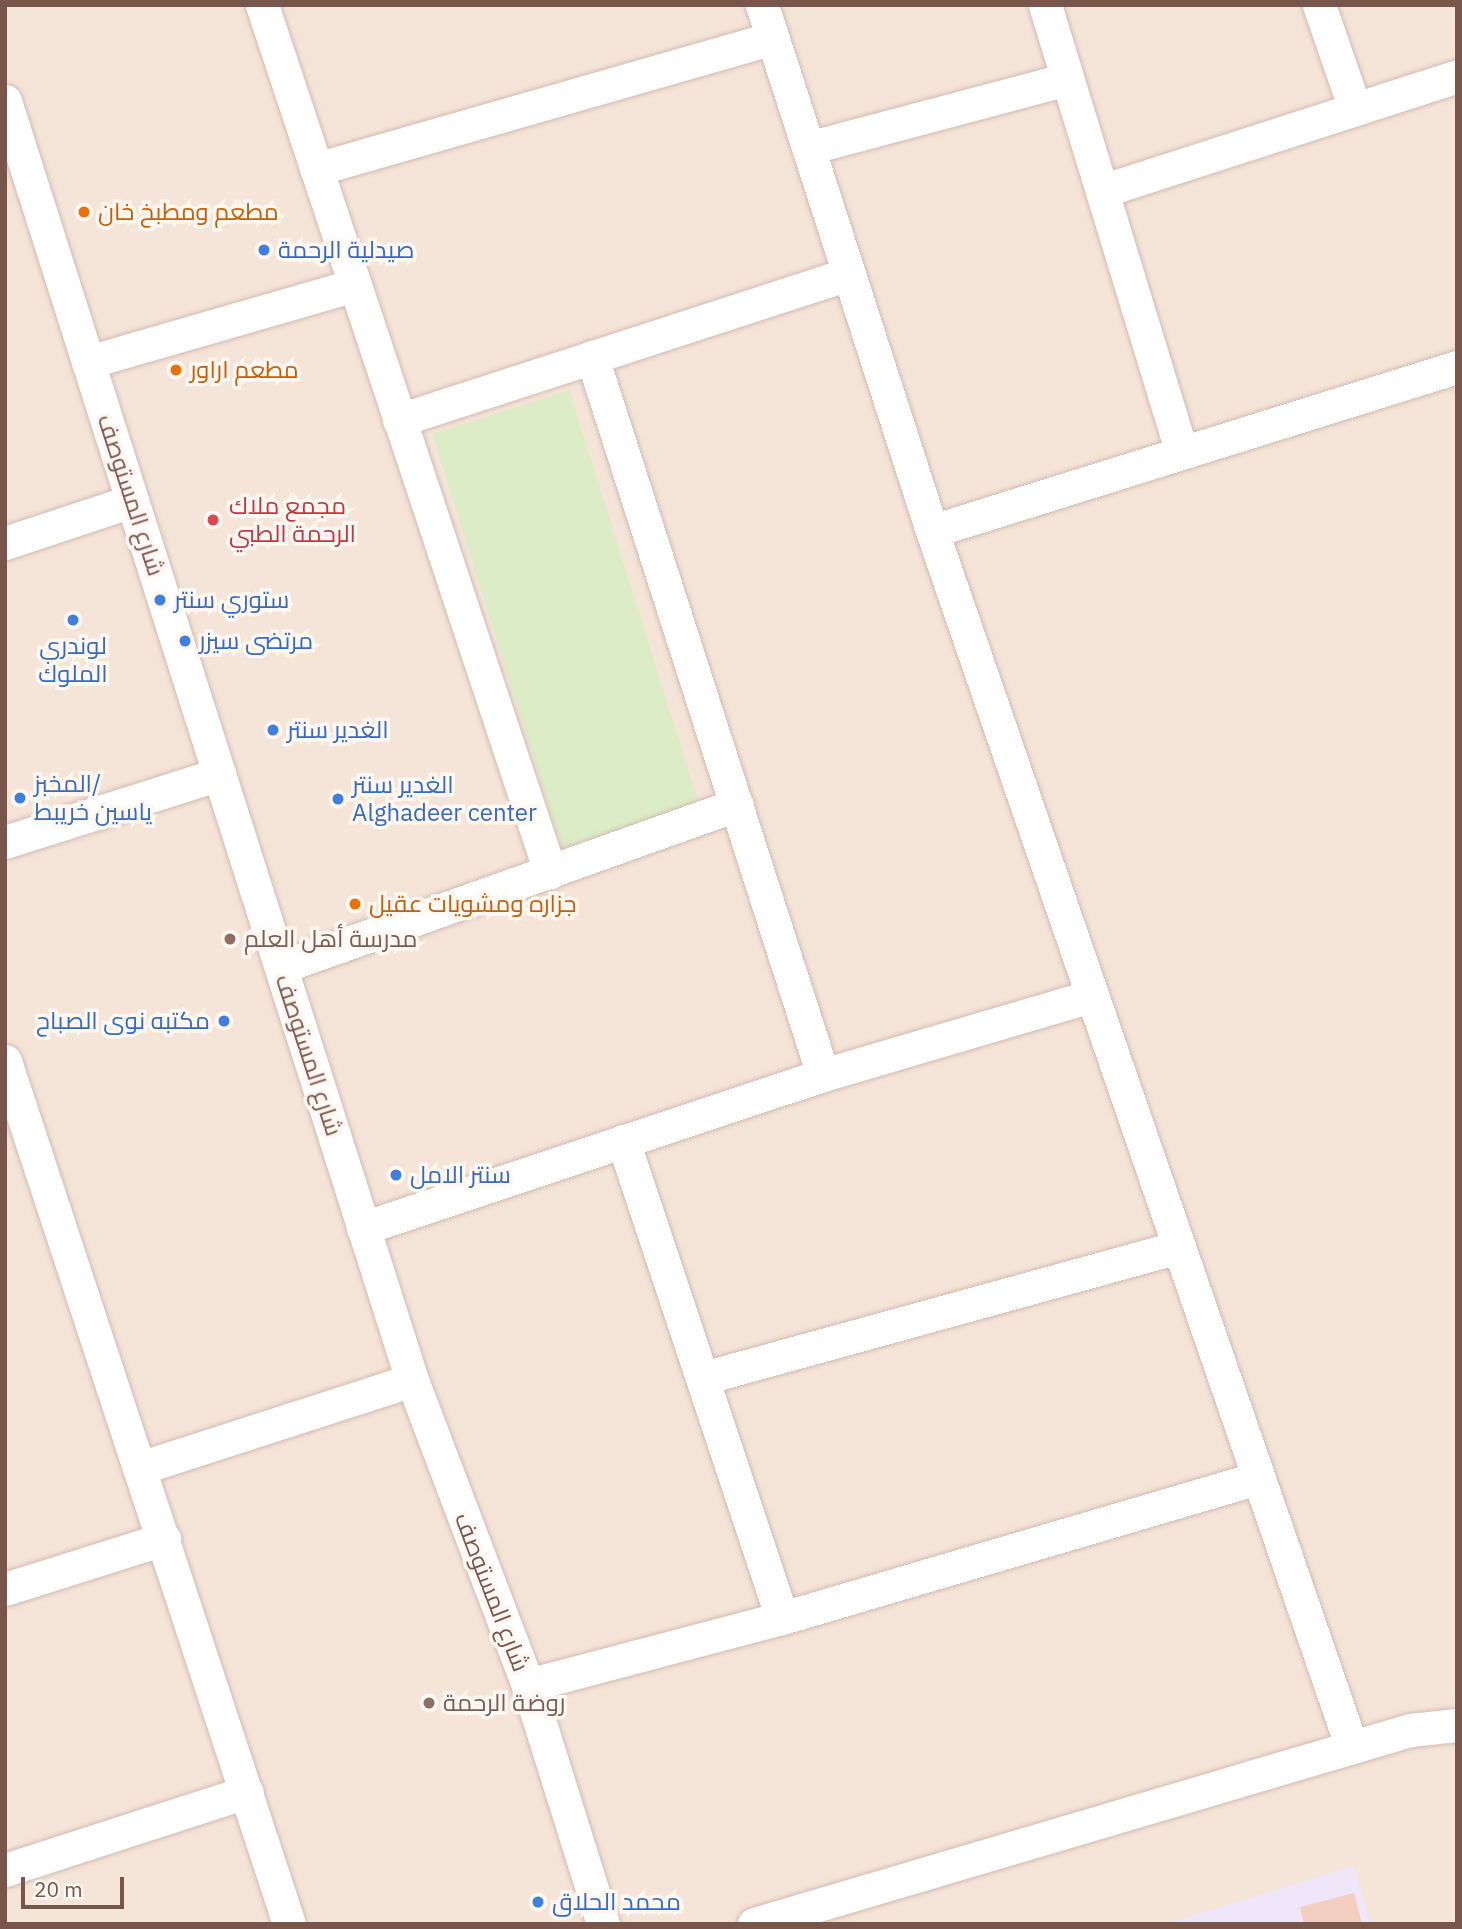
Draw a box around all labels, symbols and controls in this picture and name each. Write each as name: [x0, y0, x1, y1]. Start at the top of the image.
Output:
place label: مطعم ومطبخ خان: [98, 198, 279, 226]
marker: مطعم ومطبخ خان: [76, 204, 92, 220]
place label: صيدلية الرحمة: [278, 236, 414, 264]
marker: صيدلية الرحمة: [256, 242, 272, 258]
place label: مطعم اراور: [190, 356, 299, 384]
marker: مطعم اراور: [168, 362, 184, 378]
street label: شارع المستوصف: [91, 411, 171, 579]
place label: مجمع ملاك الرحمة الطبي: [229, 492, 356, 548]
marker: مجمع ملاك الرحمة الطبي: [203, 510, 223, 530]
place label: ستوري سنتر: [174, 586, 289, 614]
marker: ستوري سنتر: [152, 592, 168, 608]
marker: لوندري الملوك: [65, 612, 81, 628]
place label: مرتضى سيزر: [199, 627, 313, 655]
place label: لوندري الملوك: [38, 632, 108, 688]
marker: مرتضى سيزر: [177, 633, 193, 649]
place label: الغدير سنتر: [287, 716, 389, 744]
marker: الغدير سنتر: [265, 722, 281, 738]
place label: المخبز/ ياسين خريبط: [34, 770, 152, 826]
place label: الغدير سنتر Alghadeer center: [352, 771, 537, 827]
marker: المخبز/ ياسين خريبط: [12, 790, 28, 806]
marker: الغدير سنتر Alghadeer center: [330, 791, 346, 807]
place label: جزاره ومشويات عقيل: [369, 890, 576, 918]
marker: جزاره ومشويات عقيل: [347, 896, 363, 912]
place label: مدرسة أهل العلم: [244, 925, 417, 953]
marker: مدرسة أهل العلم: [222, 931, 238, 947]
street label: شارع المستوصف: [269, 971, 349, 1139]
place label: مكتبه نوى الصباح: [36, 1007, 210, 1035]
marker: مكتبه نوى الصباح: [216, 1013, 232, 1029]
place label: سنتر الامل: [410, 1161, 511, 1189]
marker: سنتر الامل: [388, 1167, 404, 1183]
street label: شارع المستوصف: [448, 1508, 536, 1676]
place label: روضة الرحمة: [443, 1689, 565, 1717]
marker: روضة الرحمة: [421, 1695, 437, 1711]
scale bar: [24, 1862, 128, 1906]
text: 20 m: [34, 1875, 83, 1903]
place label: محمد الحلاق: [552, 1888, 681, 1916]
marker: محمد الحلاق: [530, 1894, 546, 1910]

